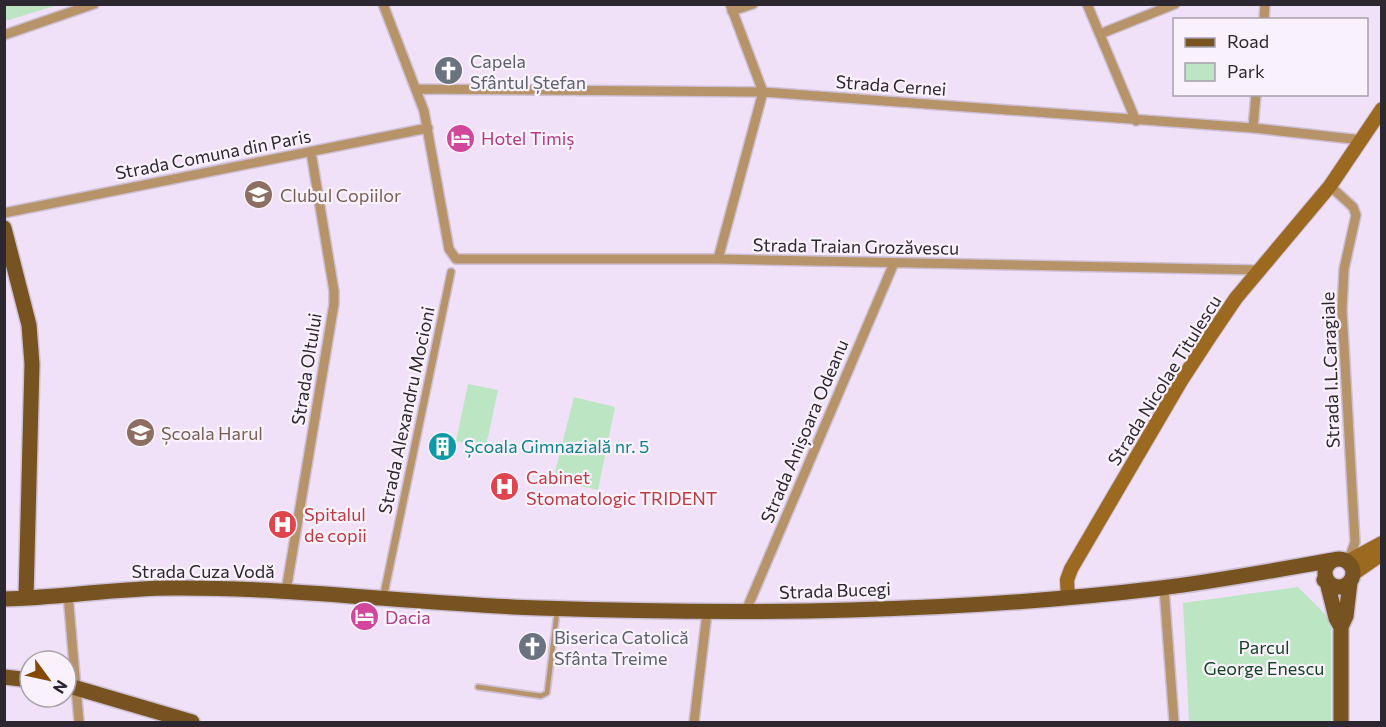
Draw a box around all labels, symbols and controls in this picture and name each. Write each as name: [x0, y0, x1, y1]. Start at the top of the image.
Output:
legend: [1173, 18, 1368, 96]
text: Road: [1227, 30, 1269, 52]
place label: Capela Sfântul Ștefan: [470, 50, 586, 94]
church icon: Capela Sfântul Ștefan: [433, 55, 465, 87]
text: Park: [1227, 60, 1265, 82]
street label: Strada Cernei: [835, 70, 947, 100]
hotel icon: Hotel Timiș: [444, 122, 476, 154]
street label: Strada Comuna din Paris: [113, 124, 313, 184]
place label: Hotel Timiș: [481, 127, 575, 150]
school or university icon: Clubul Copiilor: [243, 179, 275, 211]
place label: Clubul Copiilor: [280, 184, 401, 206]
street label: Strada Traian Grozăvescu: [753, 233, 959, 259]
street label: Strada Nicolae Titulescu: [1102, 291, 1226, 469]
street label: Strada I.L.Caragiale: [1316, 291, 1344, 449]
street label: Strada Alexandru Mocioni: [373, 304, 439, 516]
street label: Strada Oltului: [286, 311, 326, 427]
street label: Strada Anișoara Odeanu: [755, 336, 854, 527]
school or university icon: Școala Harul: [124, 417, 156, 449]
place label: Școala Harul: [161, 422, 263, 445]
building icon: Școala Gimnazială nr. 5: [427, 430, 459, 462]
place label: Școala Gimnazială nr. 5: [464, 435, 649, 458]
place label: Cabinet Stomatologic TRIDENT: [526, 466, 717, 509]
hospital icon: Cabinet Stomatologic TRIDENT: [489, 471, 521, 503]
place label: Spitalul de copii: [304, 503, 367, 546]
hospital icon: Spitalul de copii: [267, 508, 299, 540]
street label: Strada Cuza Vodă: [131, 560, 275, 582]
street label: Strada Bucegi: [779, 577, 891, 603]
hotel icon: Dacia: [348, 601, 380, 633]
place label: Dacia: [385, 606, 431, 628]
place label: Biserica Catolică Sfânta Treime: [554, 626, 689, 669]
church icon: Biserica Catolică Sfânta Treime: [517, 631, 549, 663]
park label: Parcul George Enescu: [1204, 636, 1324, 679]
north arrow: [18, 649, 78, 709]
text: N: [50, 677, 72, 698]

